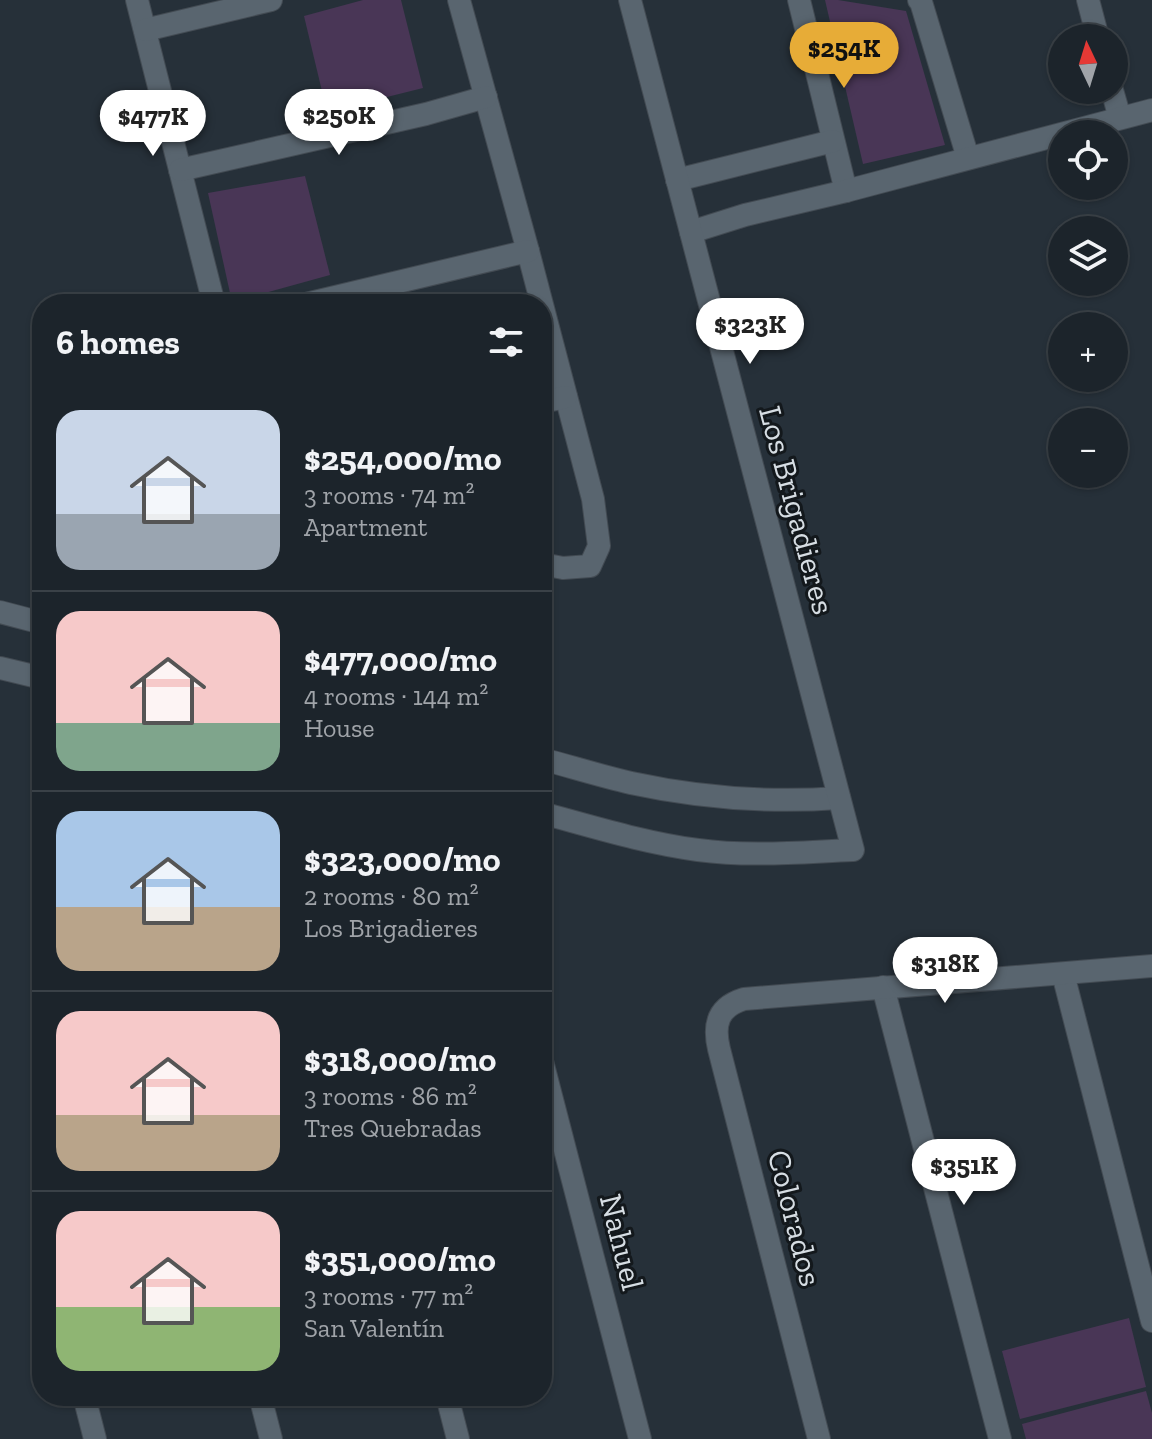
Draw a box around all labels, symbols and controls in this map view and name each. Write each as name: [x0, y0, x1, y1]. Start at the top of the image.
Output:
pin: $254K: [788, 22, 900, 90]
north arrow: [1048, 24, 1128, 104]
map controls: [1048, 24, 1128, 488]
text: $254K: [808, 32, 880, 64]
pin: $250K: [283, 89, 395, 157]
pin: $477K: [97, 90, 209, 158]
text: $250K: [303, 99, 375, 131]
text: $477K: [118, 100, 188, 132]
button: locate: [1048, 120, 1128, 200]
button: layers: [1048, 216, 1128, 296]
pin: $323K: [694, 298, 806, 366]
text: $323K: [714, 308, 786, 340]
button: +: [1048, 312, 1128, 392]
icon: filters: [484, 320, 528, 364]
text: 6 homes: [56, 322, 180, 363]
street label: Los Brigadieres: [751, 402, 843, 618]
button: −: [1048, 408, 1128, 488]
text: $254,000/mo: [304, 438, 501, 479]
icon: home: [120, 442, 216, 538]
text: 3 rooms · 74 m²: [304, 479, 475, 511]
text: Apartment: [304, 511, 427, 543]
text: $477,000/mo: [304, 639, 497, 680]
icon: home: [120, 643, 216, 739]
text: 4 rooms · 144 m²: [304, 680, 488, 712]
text: House: [304, 712, 375, 744]
text: $323,000/mo: [304, 839, 501, 880]
icon: home: [120, 843, 216, 939]
text: 2 rooms · 80 m²: [304, 880, 479, 912]
text: Los Brigadieres: [304, 912, 478, 944]
pin: $318K: [889, 937, 1001, 1005]
text: $318K: [911, 947, 979, 979]
text: $318,000/mo: [304, 1039, 496, 1080]
icon: home: [120, 1043, 216, 1139]
text: 3 rooms · 86 m²: [304, 1080, 477, 1112]
text: Tres Quebradas: [304, 1112, 482, 1144]
pin: $351K: [908, 1139, 1020, 1207]
street label: Colorados: [760, 1146, 830, 1290]
text: $351K: [930, 1149, 998, 1181]
street label: Nahuel: [592, 1190, 652, 1294]
text: $351,000/mo: [304, 1239, 496, 1280]
icon: home: [120, 1243, 216, 1339]
text: 3 rooms · 77 m²: [304, 1280, 473, 1312]
text: San Valentín: [304, 1312, 444, 1344]

